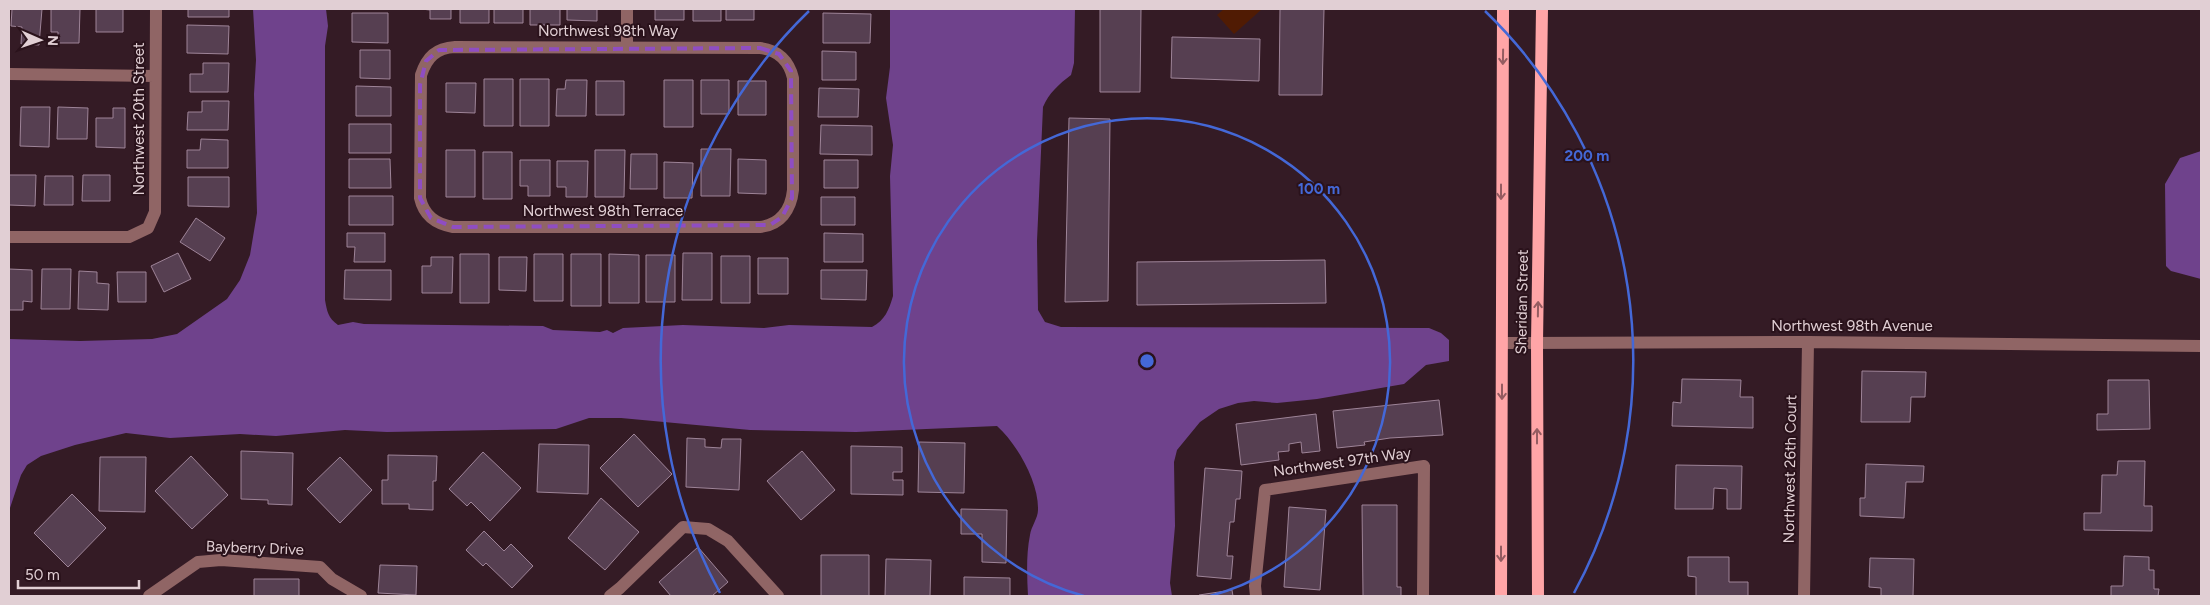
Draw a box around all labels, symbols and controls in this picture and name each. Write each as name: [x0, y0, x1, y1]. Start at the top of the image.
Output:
north arrow: [15, 15, 65, 65]
street label: Northwest 98th Way: [538, 22, 678, 40]
text: N: [44, 35, 61, 46]
street label: Northwest 20th Street: [130, 42, 148, 196]
one-way arrow: [1498, 49, 1508, 65]
text: 200 m: [1565, 147, 1609, 165]
text: 100 m: [1298, 180, 1340, 198]
one-way arrow: [1496, 184, 1506, 200]
street label: Northwest 98th Terrace: [523, 202, 683, 220]
street label: Sheridan Street: [1512, 249, 1532, 355]
one-way arrow: [1533, 301, 1542, 317]
street label: Northwest 98th Avenue: [1771, 317, 1933, 335]
centre of rings: [1138, 352, 1156, 370]
one-way arrow: [1497, 384, 1507, 400]
street label: Northwest 26th Court: [1780, 394, 1800, 543]
one-way arrow: [1532, 429, 1542, 445]
street label: Northwest 97th Way: [1272, 443, 1412, 481]
street label: Bayberry Drive: [206, 537, 304, 559]
one-way arrow: [1496, 546, 1506, 562]
scale bar: [18, 558, 139, 590]
text: 50 m: [25, 566, 60, 584]

